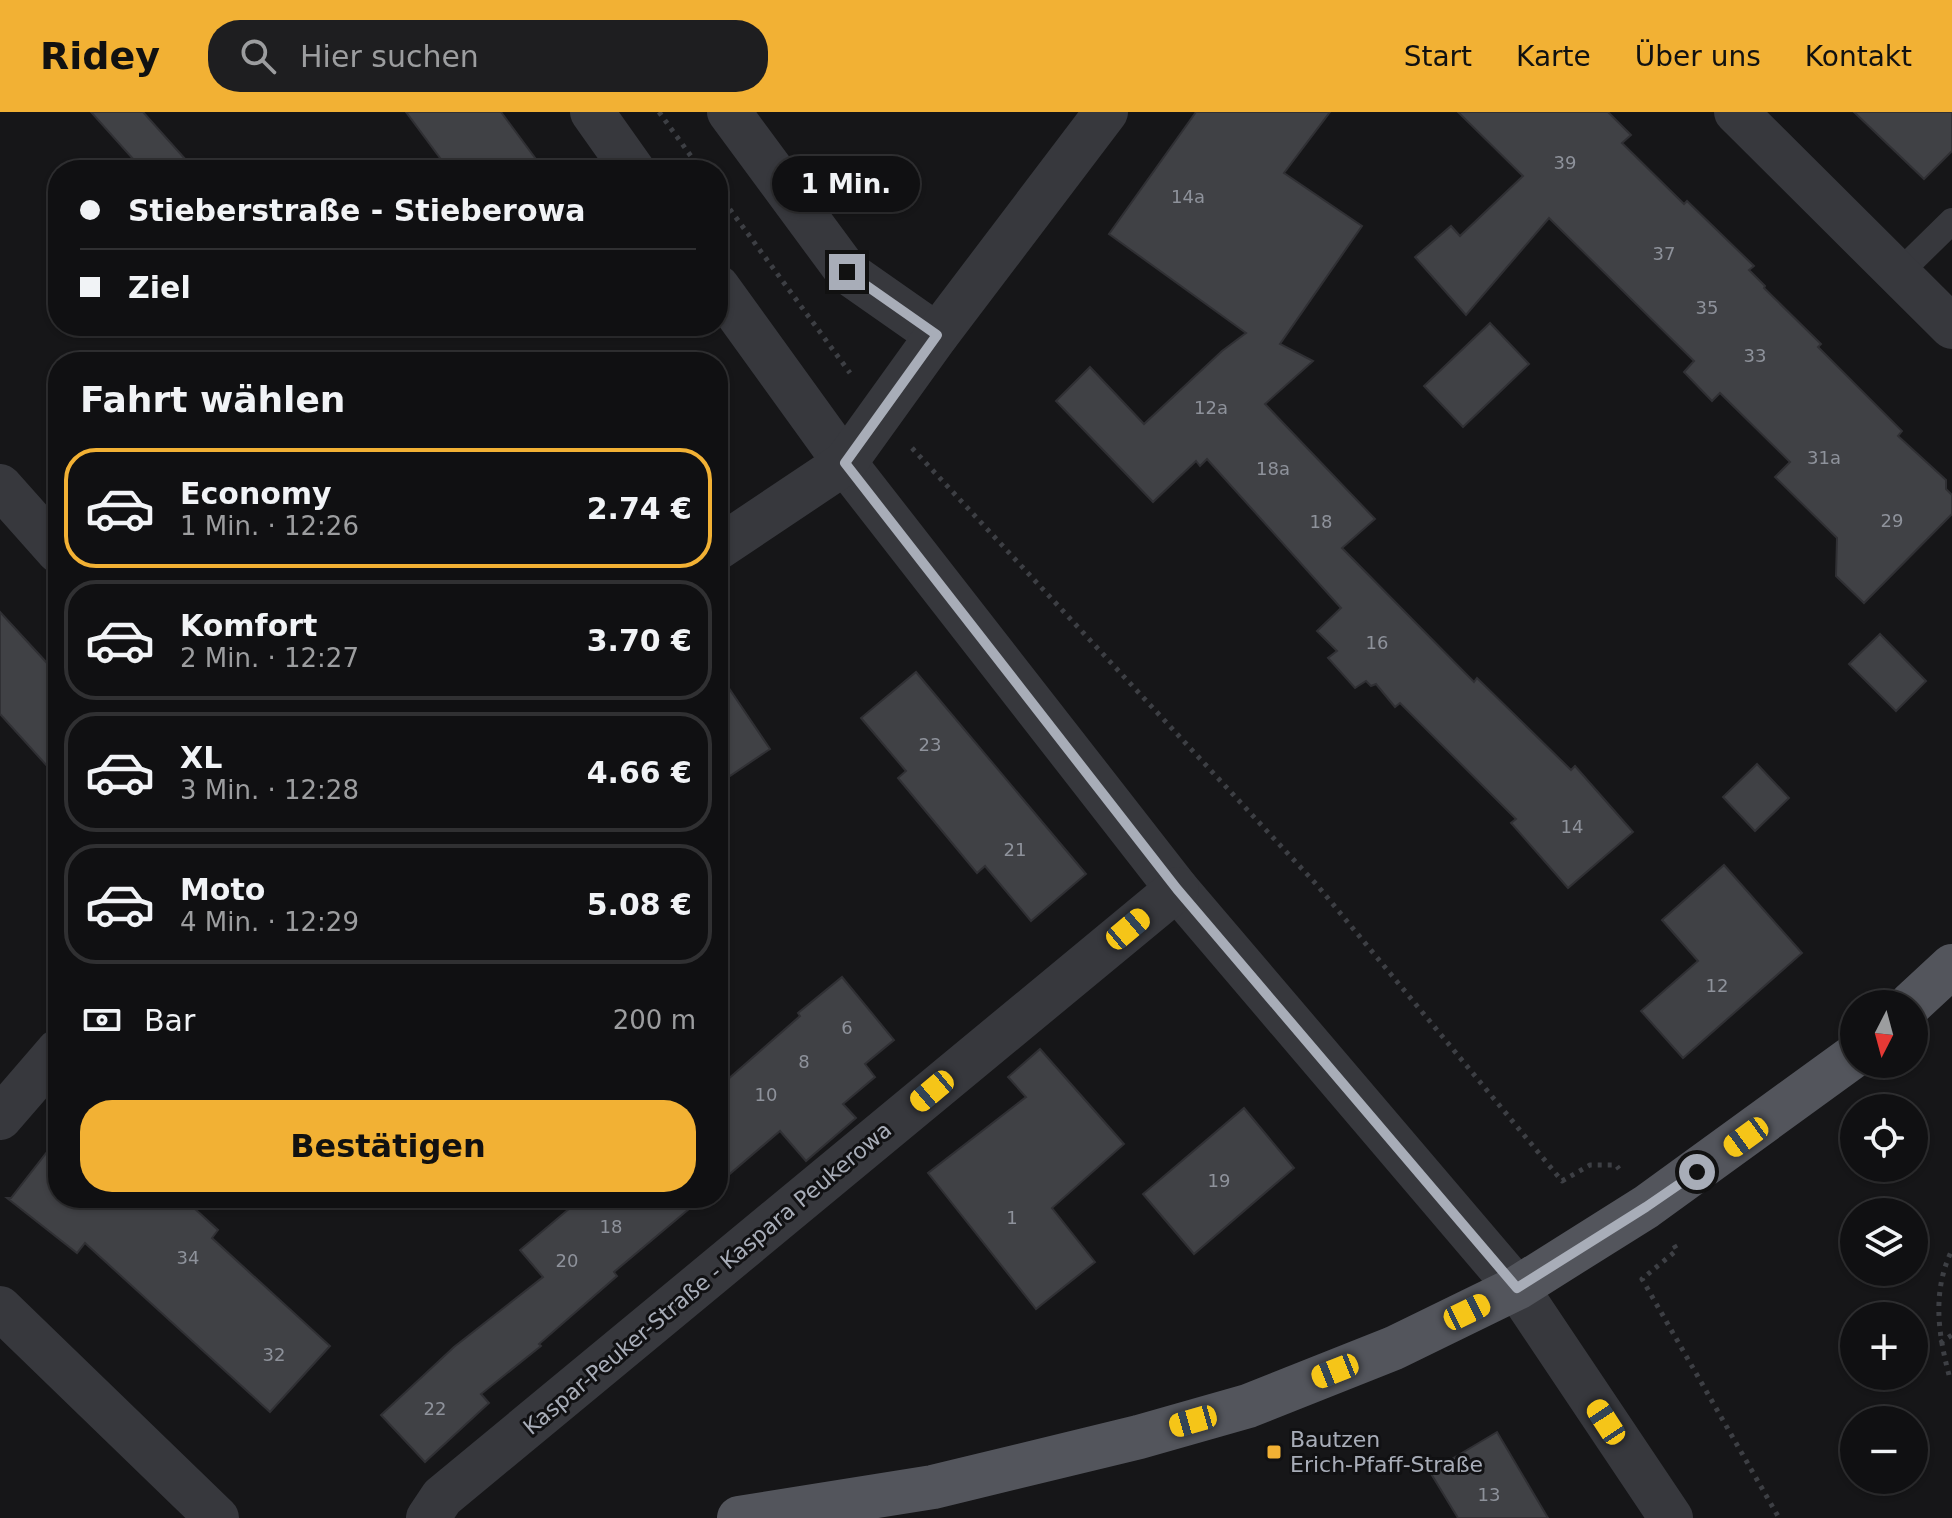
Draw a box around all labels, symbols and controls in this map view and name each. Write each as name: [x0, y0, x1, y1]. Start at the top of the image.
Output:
search box: [208, 20, 768, 92]
text: Ridey: [40, 34, 160, 78]
icon: search: [236, 34, 280, 78]
text: Hier suchen: [300, 39, 479, 74]
text: Start: [1404, 40, 1472, 73]
text: Karte: [1516, 40, 1591, 73]
text: Über uns: [1635, 40, 1761, 73]
text: Kontakt: [1805, 40, 1912, 73]
house number: 39: [1554, 152, 1576, 173]
callout: 1 Min.: [773, 156, 921, 212]
text: 1 Min.: [801, 169, 891, 199]
house number: 14a: [1171, 186, 1205, 207]
text: Stieberstraße - Stieberowa: [128, 193, 585, 228]
house number: 37: [1653, 243, 1675, 264]
route end: [829, 254, 865, 290]
text: Ziel: [128, 270, 191, 305]
house number: 35: [1696, 297, 1718, 318]
house number: 33: [1744, 345, 1766, 366]
text: Fahrt wählen: [80, 379, 345, 420]
house number: 12a: [1194, 397, 1228, 418]
house number: 31a: [1807, 447, 1841, 468]
house number: 18a: [1256, 458, 1290, 479]
icon: car: [84, 472, 156, 544]
text: Economy: [180, 476, 332, 511]
text: 2.74 €: [587, 491, 692, 526]
house number: 29: [1881, 510, 1903, 531]
text: 1 Min. · 12:26: [180, 511, 359, 541]
house number: 18: [1310, 511, 1332, 532]
icon: car: [84, 604, 156, 676]
text: Komfort: [180, 608, 317, 643]
text: 3.70 €: [587, 623, 692, 658]
house number: 16: [1366, 632, 1388, 653]
text: 2 Min. · 12:27: [180, 643, 359, 673]
house number: 23: [919, 734, 941, 755]
icon: car: [84, 736, 156, 808]
text: XL: [180, 740, 222, 775]
text: 4.66 €: [587, 755, 692, 790]
text: 3 Min. · 12:28: [180, 775, 359, 805]
house number: 14: [1561, 816, 1583, 837]
house number: 21: [1004, 839, 1026, 860]
icon: car: [84, 868, 156, 940]
text: Moto: [180, 872, 265, 907]
text: 5.08 €: [587, 887, 692, 922]
car: [1102, 904, 1154, 954]
text: 4 Min. · 12:29: [180, 907, 359, 937]
house number: 12: [1706, 975, 1728, 996]
north arrow: [1840, 990, 1928, 1078]
map controls: [1840, 990, 1928, 1494]
icon: cash: [80, 998, 124, 1042]
text: Bar: [144, 1003, 195, 1038]
text: 200 m: [613, 1005, 696, 1035]
house number: 6: [841, 1017, 853, 1038]
house number: 8: [798, 1051, 810, 1072]
car: [906, 1066, 958, 1116]
house number: 10: [755, 1084, 777, 1105]
button: locate: [1840, 1094, 1928, 1182]
button: Bestätigen: [80, 1100, 696, 1192]
car: [1720, 1113, 1772, 1161]
street label: Kaspar-Peuker-Straße - Kaspara Peukerowa: [518, 1117, 896, 1440]
route start: [1679, 1154, 1715, 1190]
house number: 19: [1208, 1170, 1230, 1191]
button: layers: [1840, 1198, 1928, 1286]
house number: 1: [1006, 1207, 1018, 1228]
house number: 18: [600, 1216, 622, 1237]
house number: 34: [177, 1247, 199, 1268]
house number: 20: [556, 1250, 578, 1271]
car: [1440, 1291, 1494, 1333]
button: +: [1840, 1302, 1928, 1390]
house number: 32: [263, 1344, 285, 1365]
car: [1308, 1351, 1362, 1391]
car: [1583, 1395, 1629, 1449]
house number: 22: [424, 1398, 446, 1419]
car: [1167, 1403, 1219, 1439]
button: −: [1840, 1406, 1928, 1494]
place label: Bautzen Erich-Pfaff-Straße: [1290, 1427, 1483, 1477]
marker: Bautzen Erich-Pfaff-Straße: [1265, 1443, 1283, 1461]
house number: 13: [1478, 1484, 1500, 1505]

